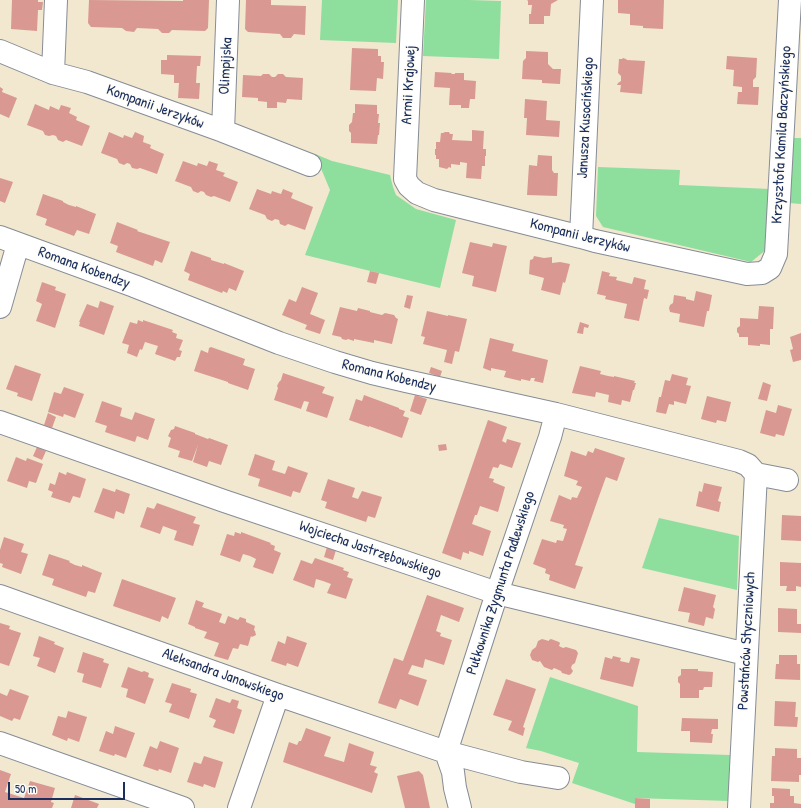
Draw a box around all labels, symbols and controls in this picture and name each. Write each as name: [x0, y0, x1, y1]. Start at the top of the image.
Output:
street label: Olimpijska: [216, 37, 236, 95]
street label: Armii Krajowej: [398, 45, 420, 125]
street label: Krzysztofa Kamila Baczyńskiego: [768, 46, 796, 224]
street label: Janusza Kusocińskiego: [574, 57, 598, 179]
street label: Kompanii Jerzyków: [104, 81, 206, 133]
street label: Kompanii Jerzyków: [528, 215, 632, 257]
street label: Romana Kobendzy: [36, 243, 132, 293]
street label: Romana Kobendzy: [340, 356, 438, 396]
street label: Pułkownika Zygmunta Padlewskiego: [463, 489, 539, 677]
street label: Wojciecha Jastrzębowskiego: [297, 517, 443, 583]
street label: Powstańców Styczniowych: [734, 571, 760, 711]
street label: Aleksandra Janowskiego: [160, 645, 286, 705]
scale bar: [10, 774, 127, 800]
text: 50 m: [15, 780, 36, 797]

